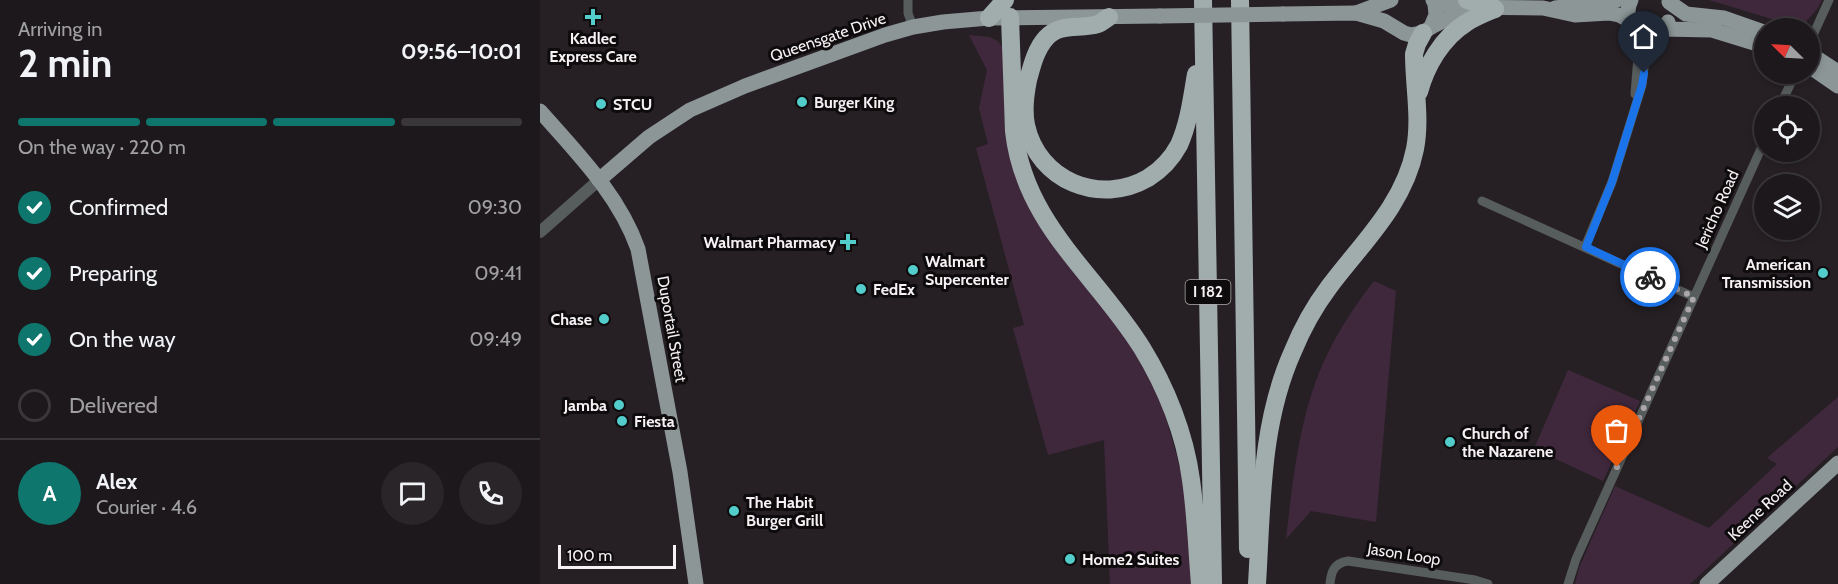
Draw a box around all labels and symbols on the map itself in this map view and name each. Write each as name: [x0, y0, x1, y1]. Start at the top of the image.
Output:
marker: Kadlec Express Care: [584, 8, 602, 26]
street label: Queensgate Drive: [768, 8, 888, 66]
pin: [1618, 11, 1669, 73]
north arrow: [1754, 18, 1820, 84]
place label: Kadlec Express Care: [549, 29, 637, 66]
place label: Burger King: [814, 93, 894, 112]
place label: STCU: [613, 95, 652, 114]
marker: Burger King: [795, 95, 809, 109]
marker: STCU: [594, 97, 608, 111]
street label: Jericho Road: [1691, 167, 1743, 252]
place label: Walmart Pharmacy: [703, 233, 836, 252]
marker: Walmart Pharmacy: [841, 235, 855, 249]
courier: [1620, 247, 1680, 307]
place label: Walmart Supercenter: [925, 252, 1009, 289]
place label: American Transmission: [1722, 255, 1811, 292]
marker: Walmart Supercenter: [906, 263, 920, 277]
marker: American Transmission: [1816, 266, 1830, 280]
street label: Duportail Street: [653, 274, 691, 384]
place label: FedEx: [873, 280, 915, 299]
road number: I 182: [1186, 280, 1230, 304]
marker: FedEx: [854, 282, 868, 296]
place label: Chase: [550, 310, 592, 329]
marker: Chase: [597, 312, 611, 326]
place label: Jamba: [563, 396, 607, 415]
marker: Jamba: [612, 398, 626, 412]
pin: [1591, 405, 1642, 467]
place label: Fiesta: [634, 412, 675, 431]
marker: Fiesta: [615, 414, 629, 428]
place label: Church of the Nazarene: [1462, 424, 1553, 461]
marker: Church of the Nazarene: [1443, 435, 1457, 449]
street label: Keene Road: [1724, 476, 1796, 544]
place label: The Habit Burger Grill: [746, 493, 823, 530]
marker: The Habit Burger Grill: [727, 504, 741, 518]
street label: Jason Loop: [1365, 539, 1442, 569]
scale bar: [558, 542, 676, 570]
place label: Home2 Suites: [1082, 550, 1179, 569]
marker: Home2 Suites: [1063, 552, 1077, 566]

